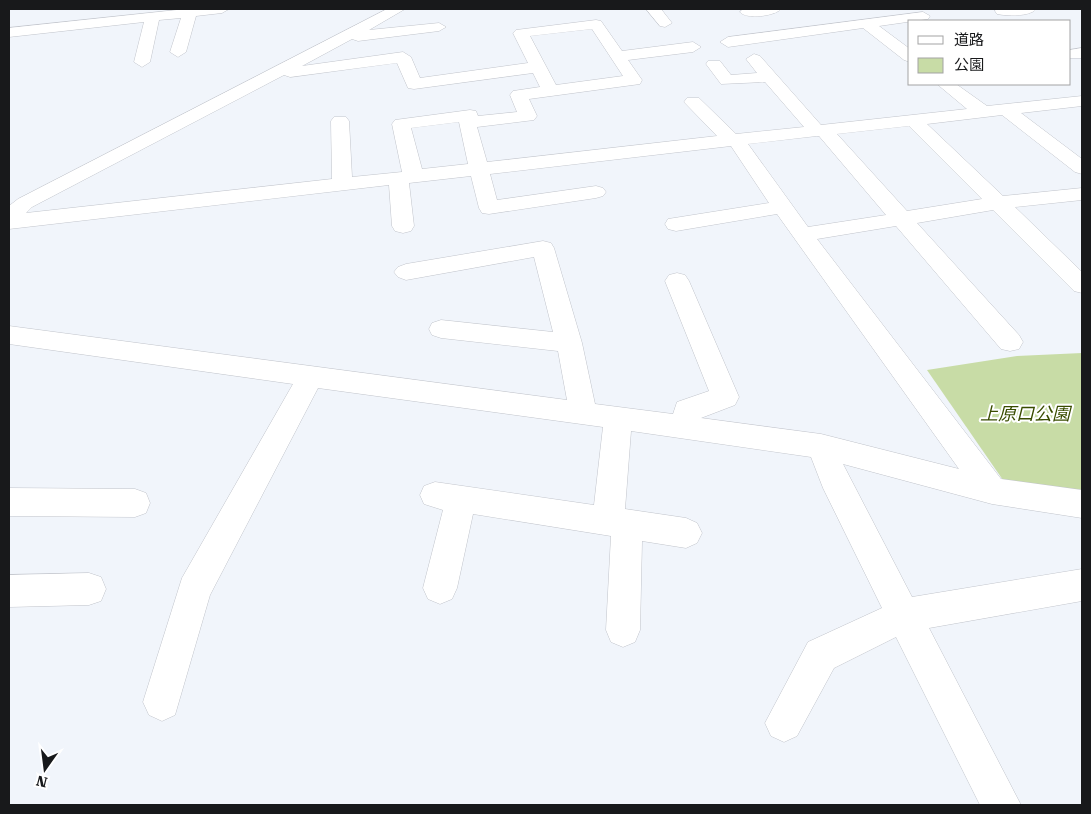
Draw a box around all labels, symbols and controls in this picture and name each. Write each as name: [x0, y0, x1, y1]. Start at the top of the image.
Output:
legend: [908, 20, 1071, 85]
text: 道路: [954, 31, 984, 49]
text: 公園: [954, 56, 984, 74]
park label: 上原口公園: [980, 403, 1073, 424]
north arrow: [20, 744, 70, 794]
text: N: [34, 772, 49, 791]

